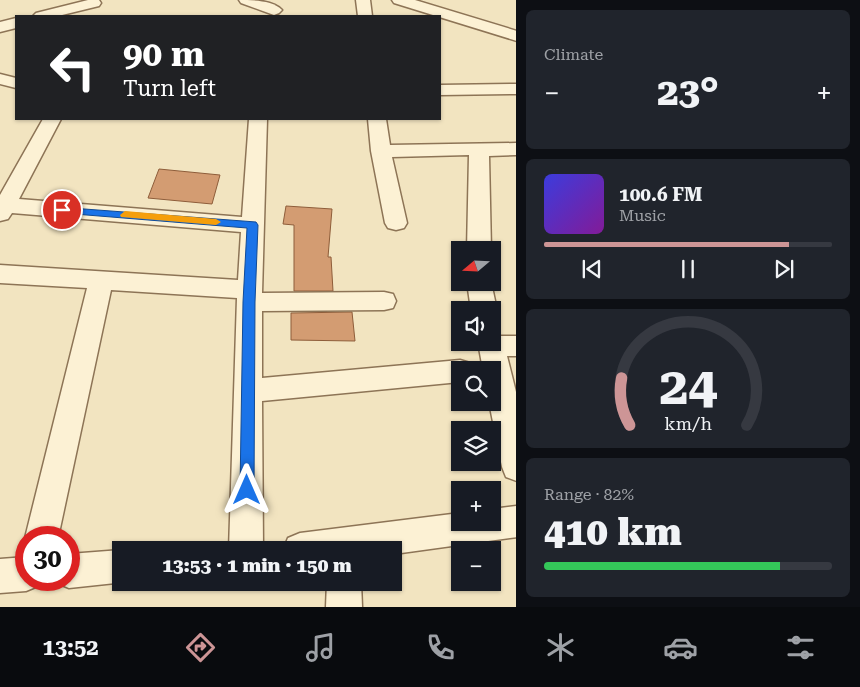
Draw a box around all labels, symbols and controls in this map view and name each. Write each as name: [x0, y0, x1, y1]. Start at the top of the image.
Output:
text: 90 m: [123, 34, 205, 75]
icon: left: [40, 35, 105, 100]
text: Climate: [544, 45, 603, 64]
text: 23°: [657, 70, 719, 114]
text: Turn left: [123, 76, 216, 101]
text: −: [544, 77, 560, 110]
text: +: [816, 77, 832, 110]
text: 100.6 FM: [619, 183, 702, 206]
pin: [41, 189, 83, 231]
icon: arrive: [48, 196, 76, 224]
text: Music: [619, 206, 666, 225]
north arrow: [451, 241, 501, 291]
map controls: [451, 241, 501, 591]
icon: previous: [578, 255, 606, 283]
icon: pause: [674, 255, 702, 283]
icon: next: [770, 255, 798, 283]
button: sound: [451, 301, 501, 351]
text: 24: [659, 356, 717, 417]
button: search: [451, 361, 501, 411]
text: km/h: [664, 413, 712, 434]
button: layers: [451, 421, 501, 471]
position arrow: [220, 463, 272, 515]
button: +: [451, 481, 501, 531]
text: Range · 82%: [544, 485, 634, 504]
text: 410 km: [544, 510, 682, 554]
speed limit sign: 30: [15, 526, 80, 591]
button: −: [451, 541, 501, 591]
text: 13:53 · 1 min · 150 m: [162, 554, 352, 577]
icon: directions: [183, 630, 218, 665]
icon: music: [303, 630, 338, 665]
icon: phone: [423, 630, 458, 665]
icon: climate: [543, 630, 578, 665]
icon: car: [663, 630, 698, 665]
icon: filters: [783, 630, 818, 665]
text: 13:52: [42, 635, 99, 660]

